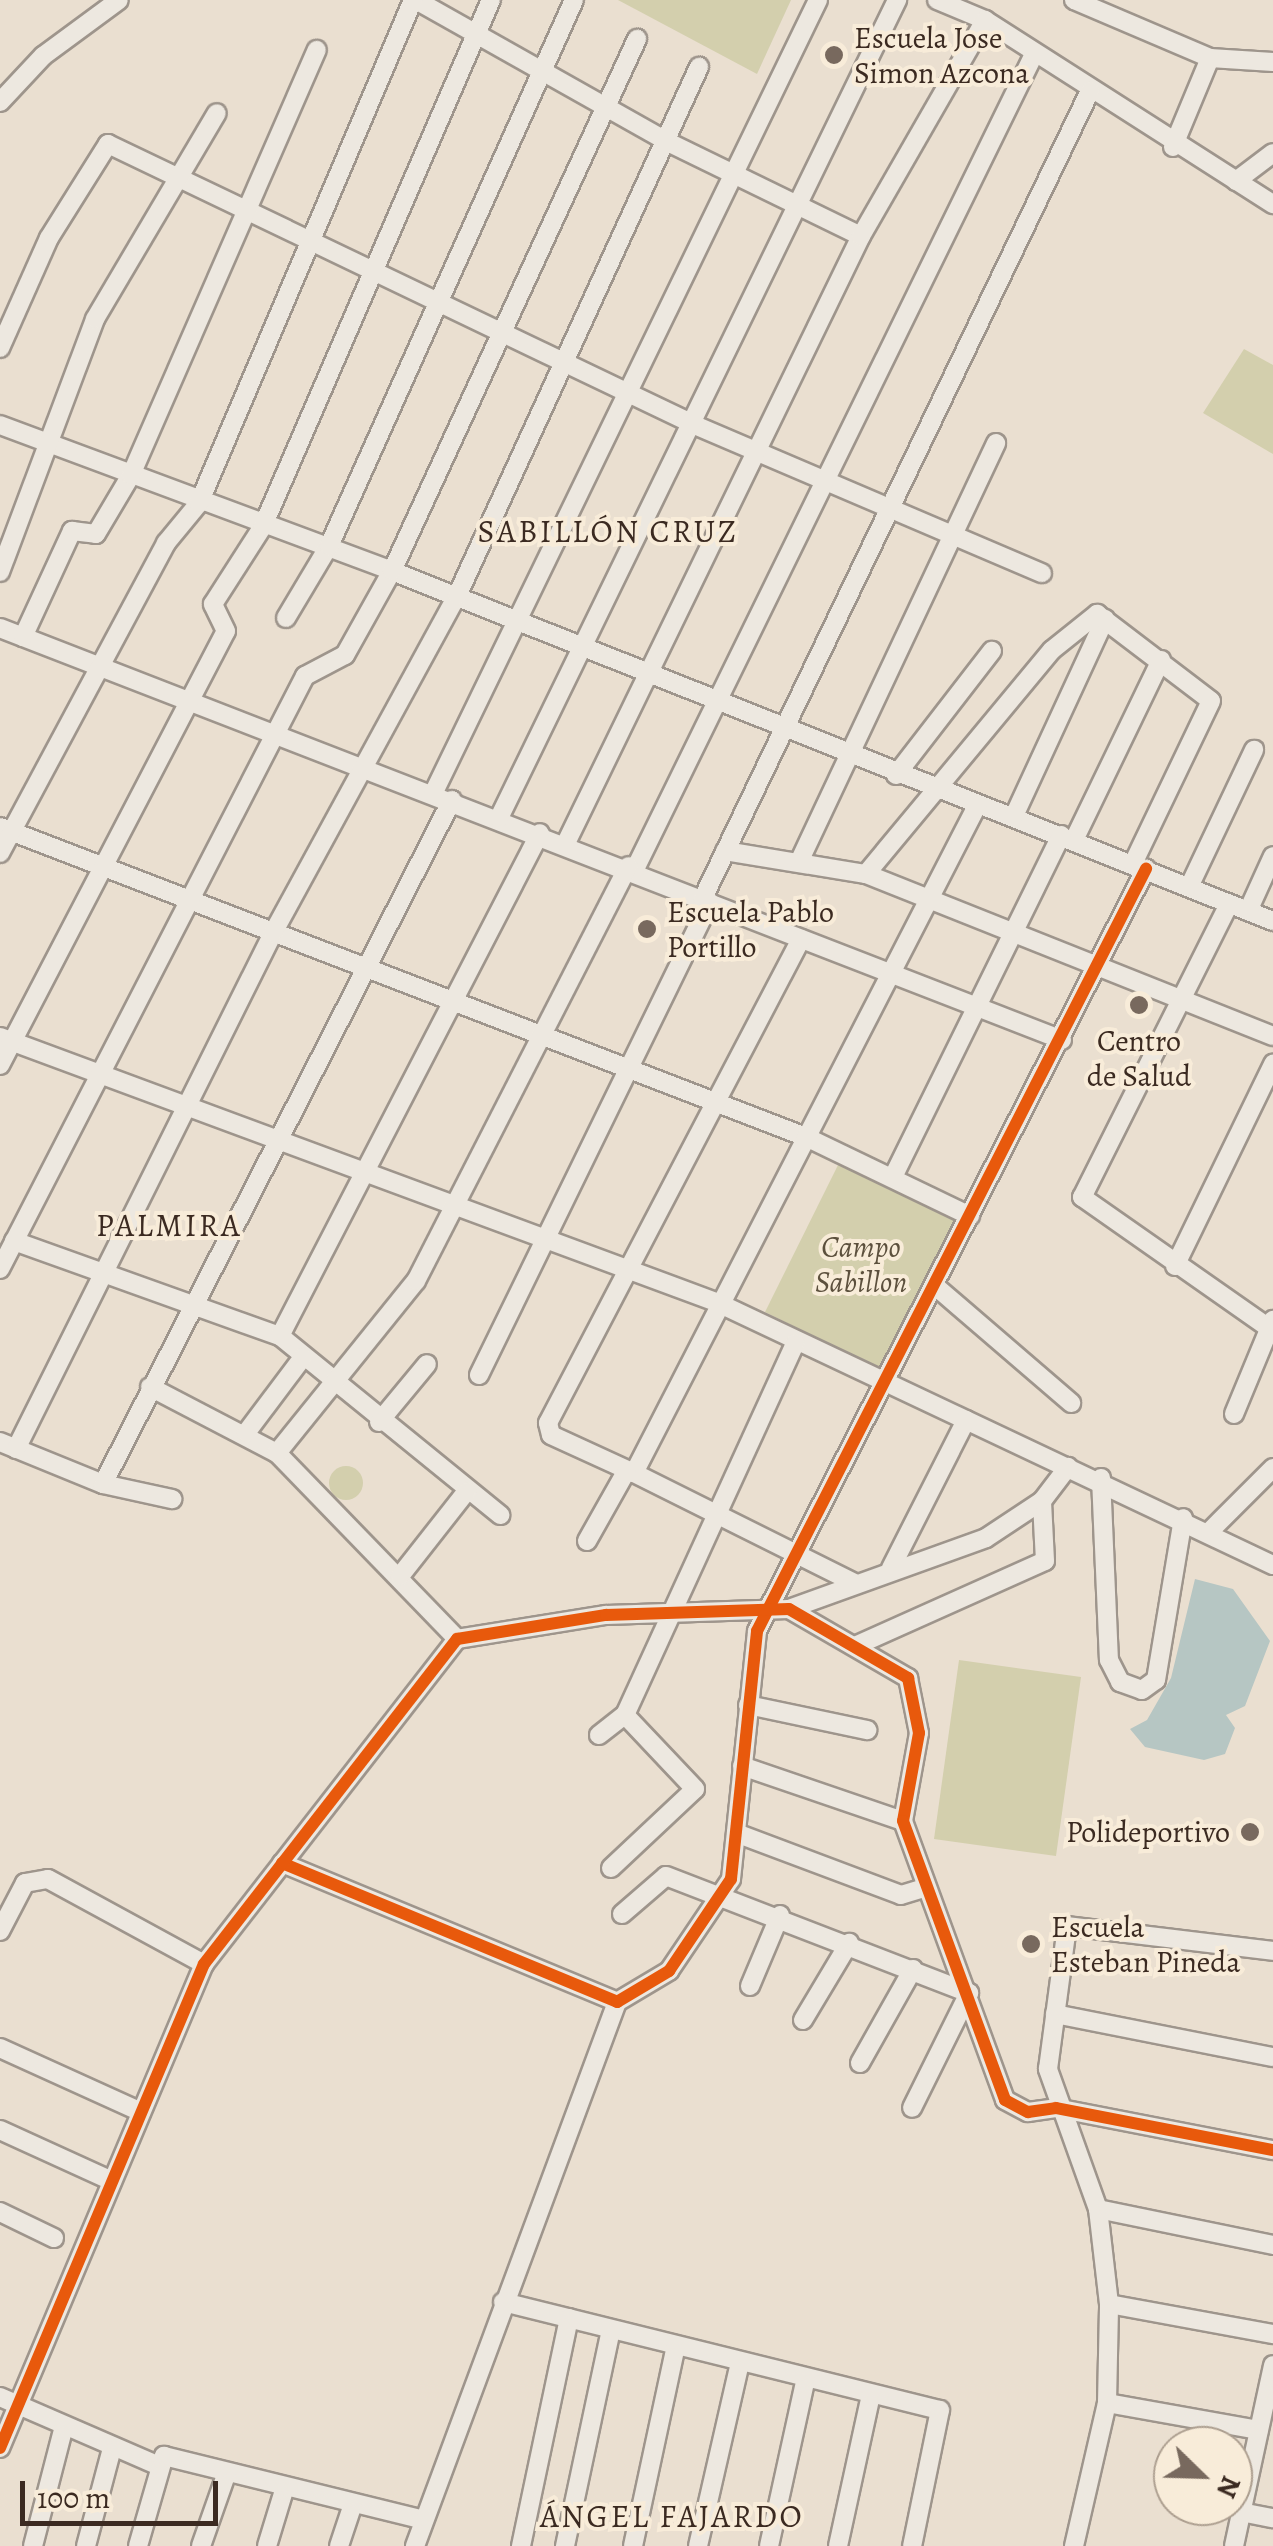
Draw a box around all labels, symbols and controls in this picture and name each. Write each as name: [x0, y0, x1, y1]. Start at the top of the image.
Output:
place label: Escuela Jose Simon Azcona: [854, 20, 1029, 90]
marker: Escuela Jose Simon Azcona: [823, 44, 845, 66]
district label: SABILLÓN CRUZ: [477, 512, 739, 550]
place label: Escuela Pablo Portillo: [667, 894, 834, 964]
marker: Escuela Pablo Portillo: [636, 918, 658, 940]
marker: Centro de Salud: [1126, 992, 1152, 1018]
place label: Centro de Salud: [1087, 1023, 1191, 1094]
district label: PALMIRA: [96, 1206, 242, 1244]
park label: Campo Sabillon: [815, 1229, 907, 1300]
place label: Polideportivo: [1066, 1814, 1230, 1850]
marker: Polideportivo: [1239, 1821, 1261, 1843]
place label: Escuela Esteban Pineda: [1051, 1909, 1240, 1980]
marker: Escuela Esteban Pineda: [1020, 1933, 1042, 1955]
north arrow: [1153, 2426, 1253, 2526]
scale bar: [25, 2461, 222, 2523]
text: N: [1207, 2470, 1250, 2504]
text: 100 m: [37, 2478, 110, 2518]
district label: ÁNGEL FAJARDO: [540, 2497, 804, 2535]

